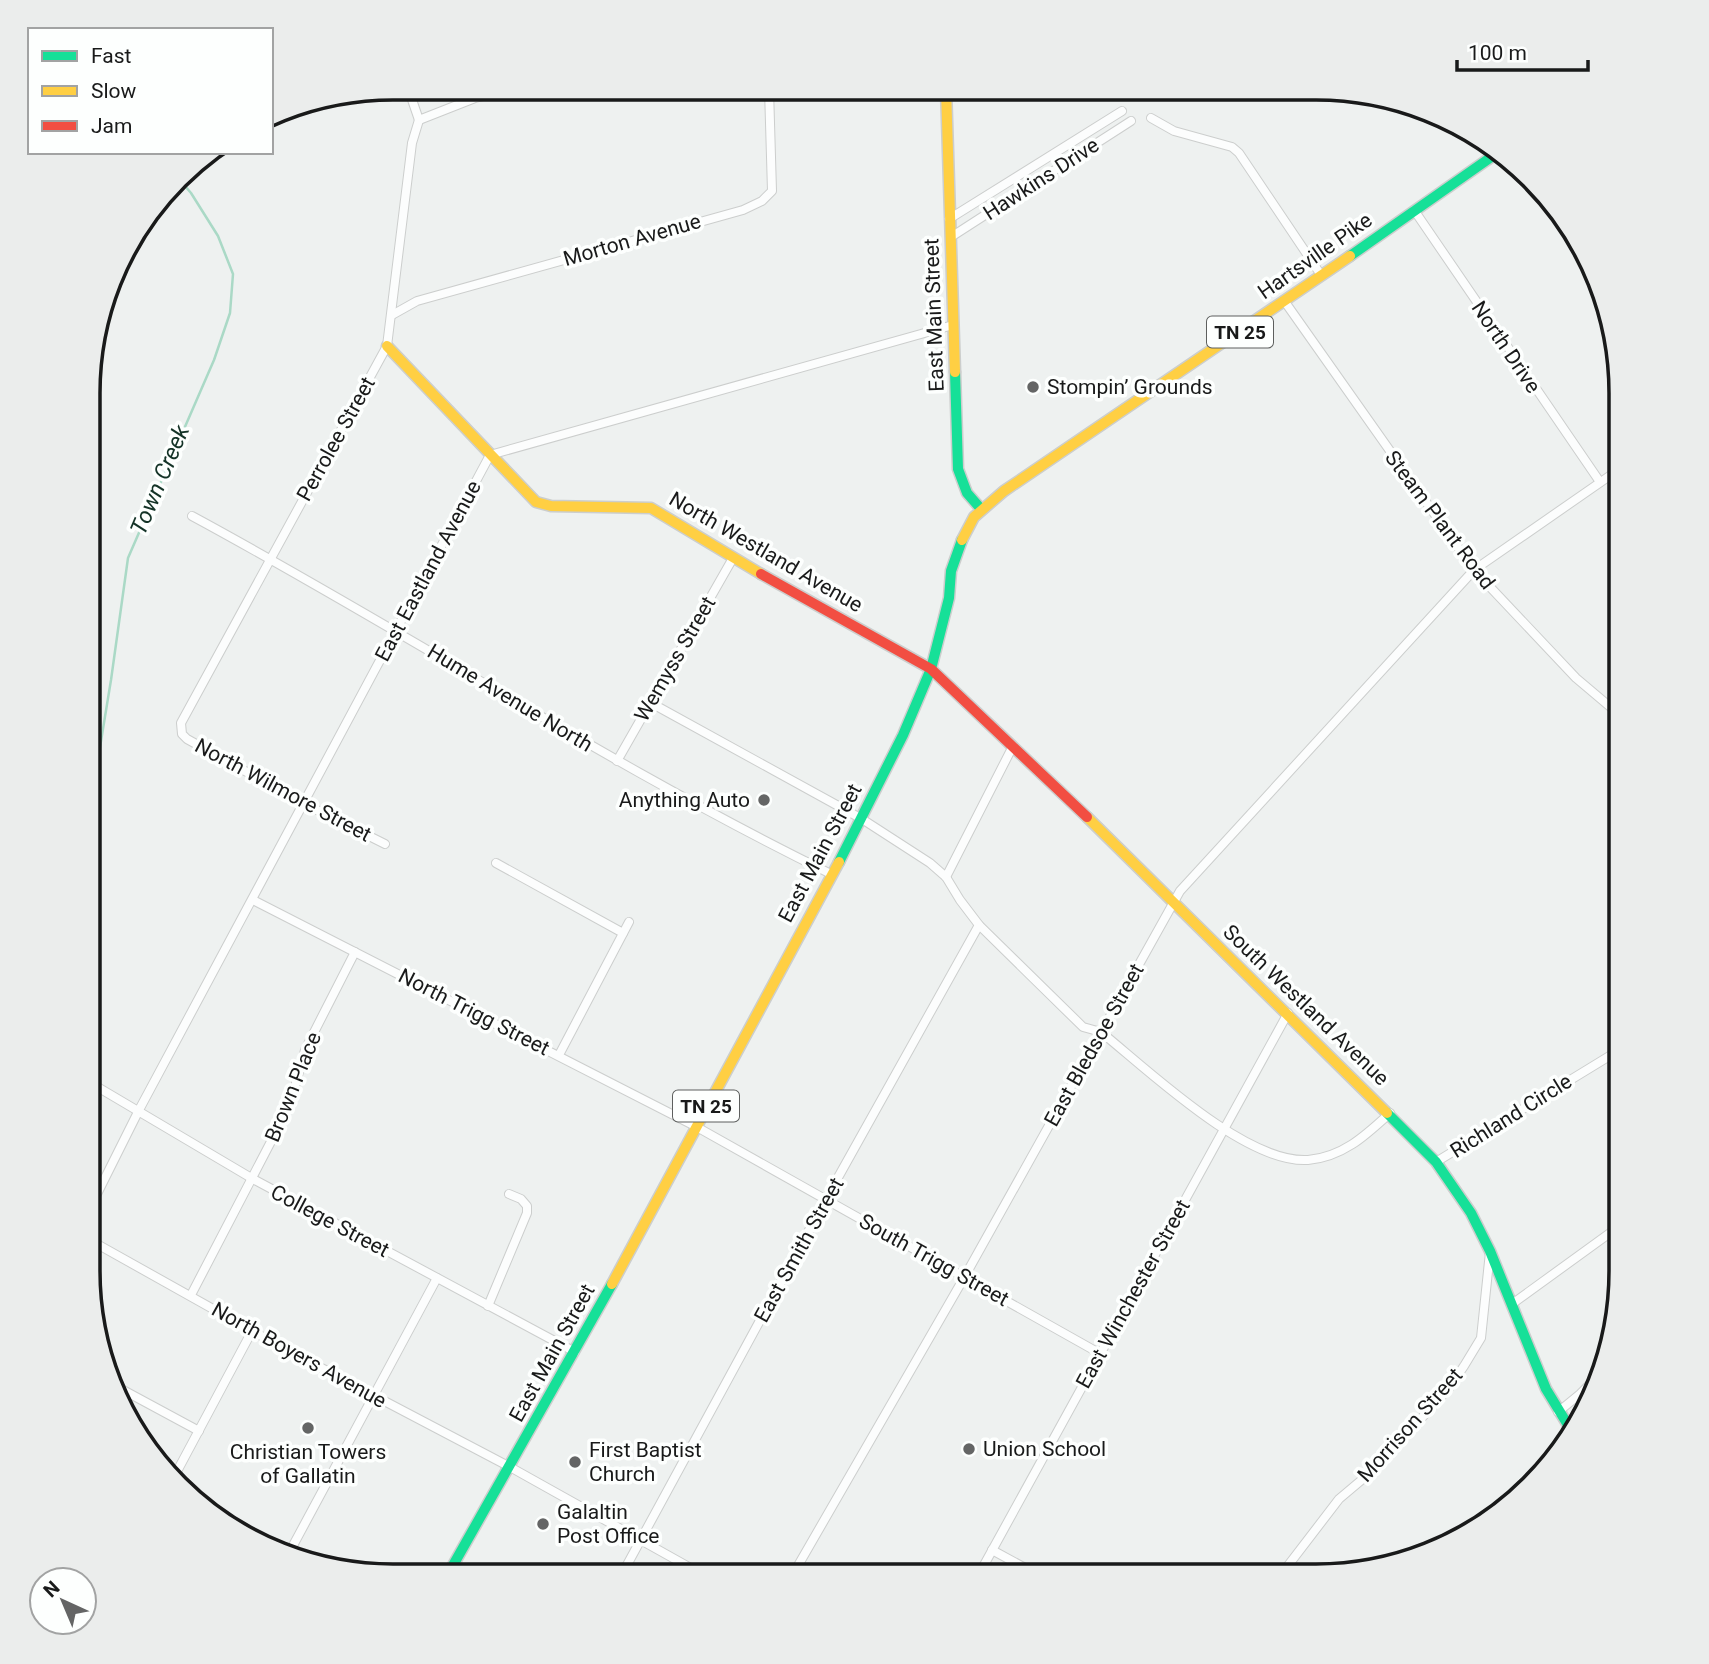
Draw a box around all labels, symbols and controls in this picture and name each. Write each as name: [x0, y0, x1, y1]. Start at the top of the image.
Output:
legend: [28, 28, 273, 154]
scale bar: [1457, 28, 1588, 72]
text: 100 m: [1468, 41, 1527, 65]
text: Fast: [91, 44, 132, 68]
text: Slow: [91, 79, 137, 103]
text: Jam: [91, 114, 132, 138]
street label: Hawkins Drive: [979, 133, 1103, 225]
street label: Hartsville Pike: [1253, 208, 1377, 304]
street label: Morton Avenue: [560, 209, 704, 271]
street label: East Main Street: [919, 238, 949, 392]
street label: North Drive: [1467, 297, 1545, 397]
road number: TN 25: [1207, 316, 1273, 348]
street label: Perrolee Street: [292, 373, 380, 505]
place label: Stompin’ Grounds: [1047, 375, 1213, 399]
marker: Stompin’ Grounds: [1025, 379, 1041, 395]
water label: Town Creek: [125, 420, 195, 539]
street label: Steam Plant Road: [1380, 446, 1500, 594]
street label: East Eastland Avenue: [370, 477, 486, 665]
street label: North Westland Avenue: [665, 487, 867, 617]
street label: Wemyss Street: [630, 592, 720, 726]
street label: Hume Avenue North: [423, 639, 597, 757]
street label: North Wilmore Street: [191, 733, 375, 847]
street label: East Main Street: [773, 780, 867, 926]
place label: Anything Auto: [619, 788, 750, 812]
marker: Anything Auto: [756, 792, 772, 808]
street label: South Westland Avenue: [1218, 920, 1394, 1090]
street label: East Bledsoe Street: [1039, 959, 1149, 1130]
street label: North Trigg Street: [395, 964, 554, 1060]
street label: Brown Place: [260, 1029, 326, 1145]
street label: Richland Circle: [1446, 1069, 1576, 1163]
road number: TN 25: [673, 1090, 739, 1122]
street label: East Smith Street: [749, 1174, 849, 1326]
street label: College Street: [267, 1180, 393, 1262]
street label: East Winchester Street: [1071, 1195, 1195, 1392]
street label: South Trigg Street: [855, 1209, 1013, 1311]
street label: East Main Street: [504, 1280, 600, 1426]
street label: North Boyers Avenue: [208, 1297, 390, 1413]
street label: Morrison Street: [1353, 1363, 1467, 1487]
marker: Christian Towers of Gallatin: [300, 1420, 316, 1436]
place label: Union School: [983, 1437, 1106, 1461]
place label: First Baptist Church: [589, 1438, 702, 1486]
place label: Christian Towers of Gallatin: [230, 1440, 386, 1488]
marker: Union School: [961, 1441, 977, 1457]
marker: First Baptist Church: [567, 1454, 583, 1470]
place label: Galaltin Post Office: [557, 1500, 660, 1548]
marker: Galaltin Post Office: [535, 1516, 551, 1532]
north arrow: [28, 1566, 98, 1636]
text: N: [39, 1576, 64, 1602]

